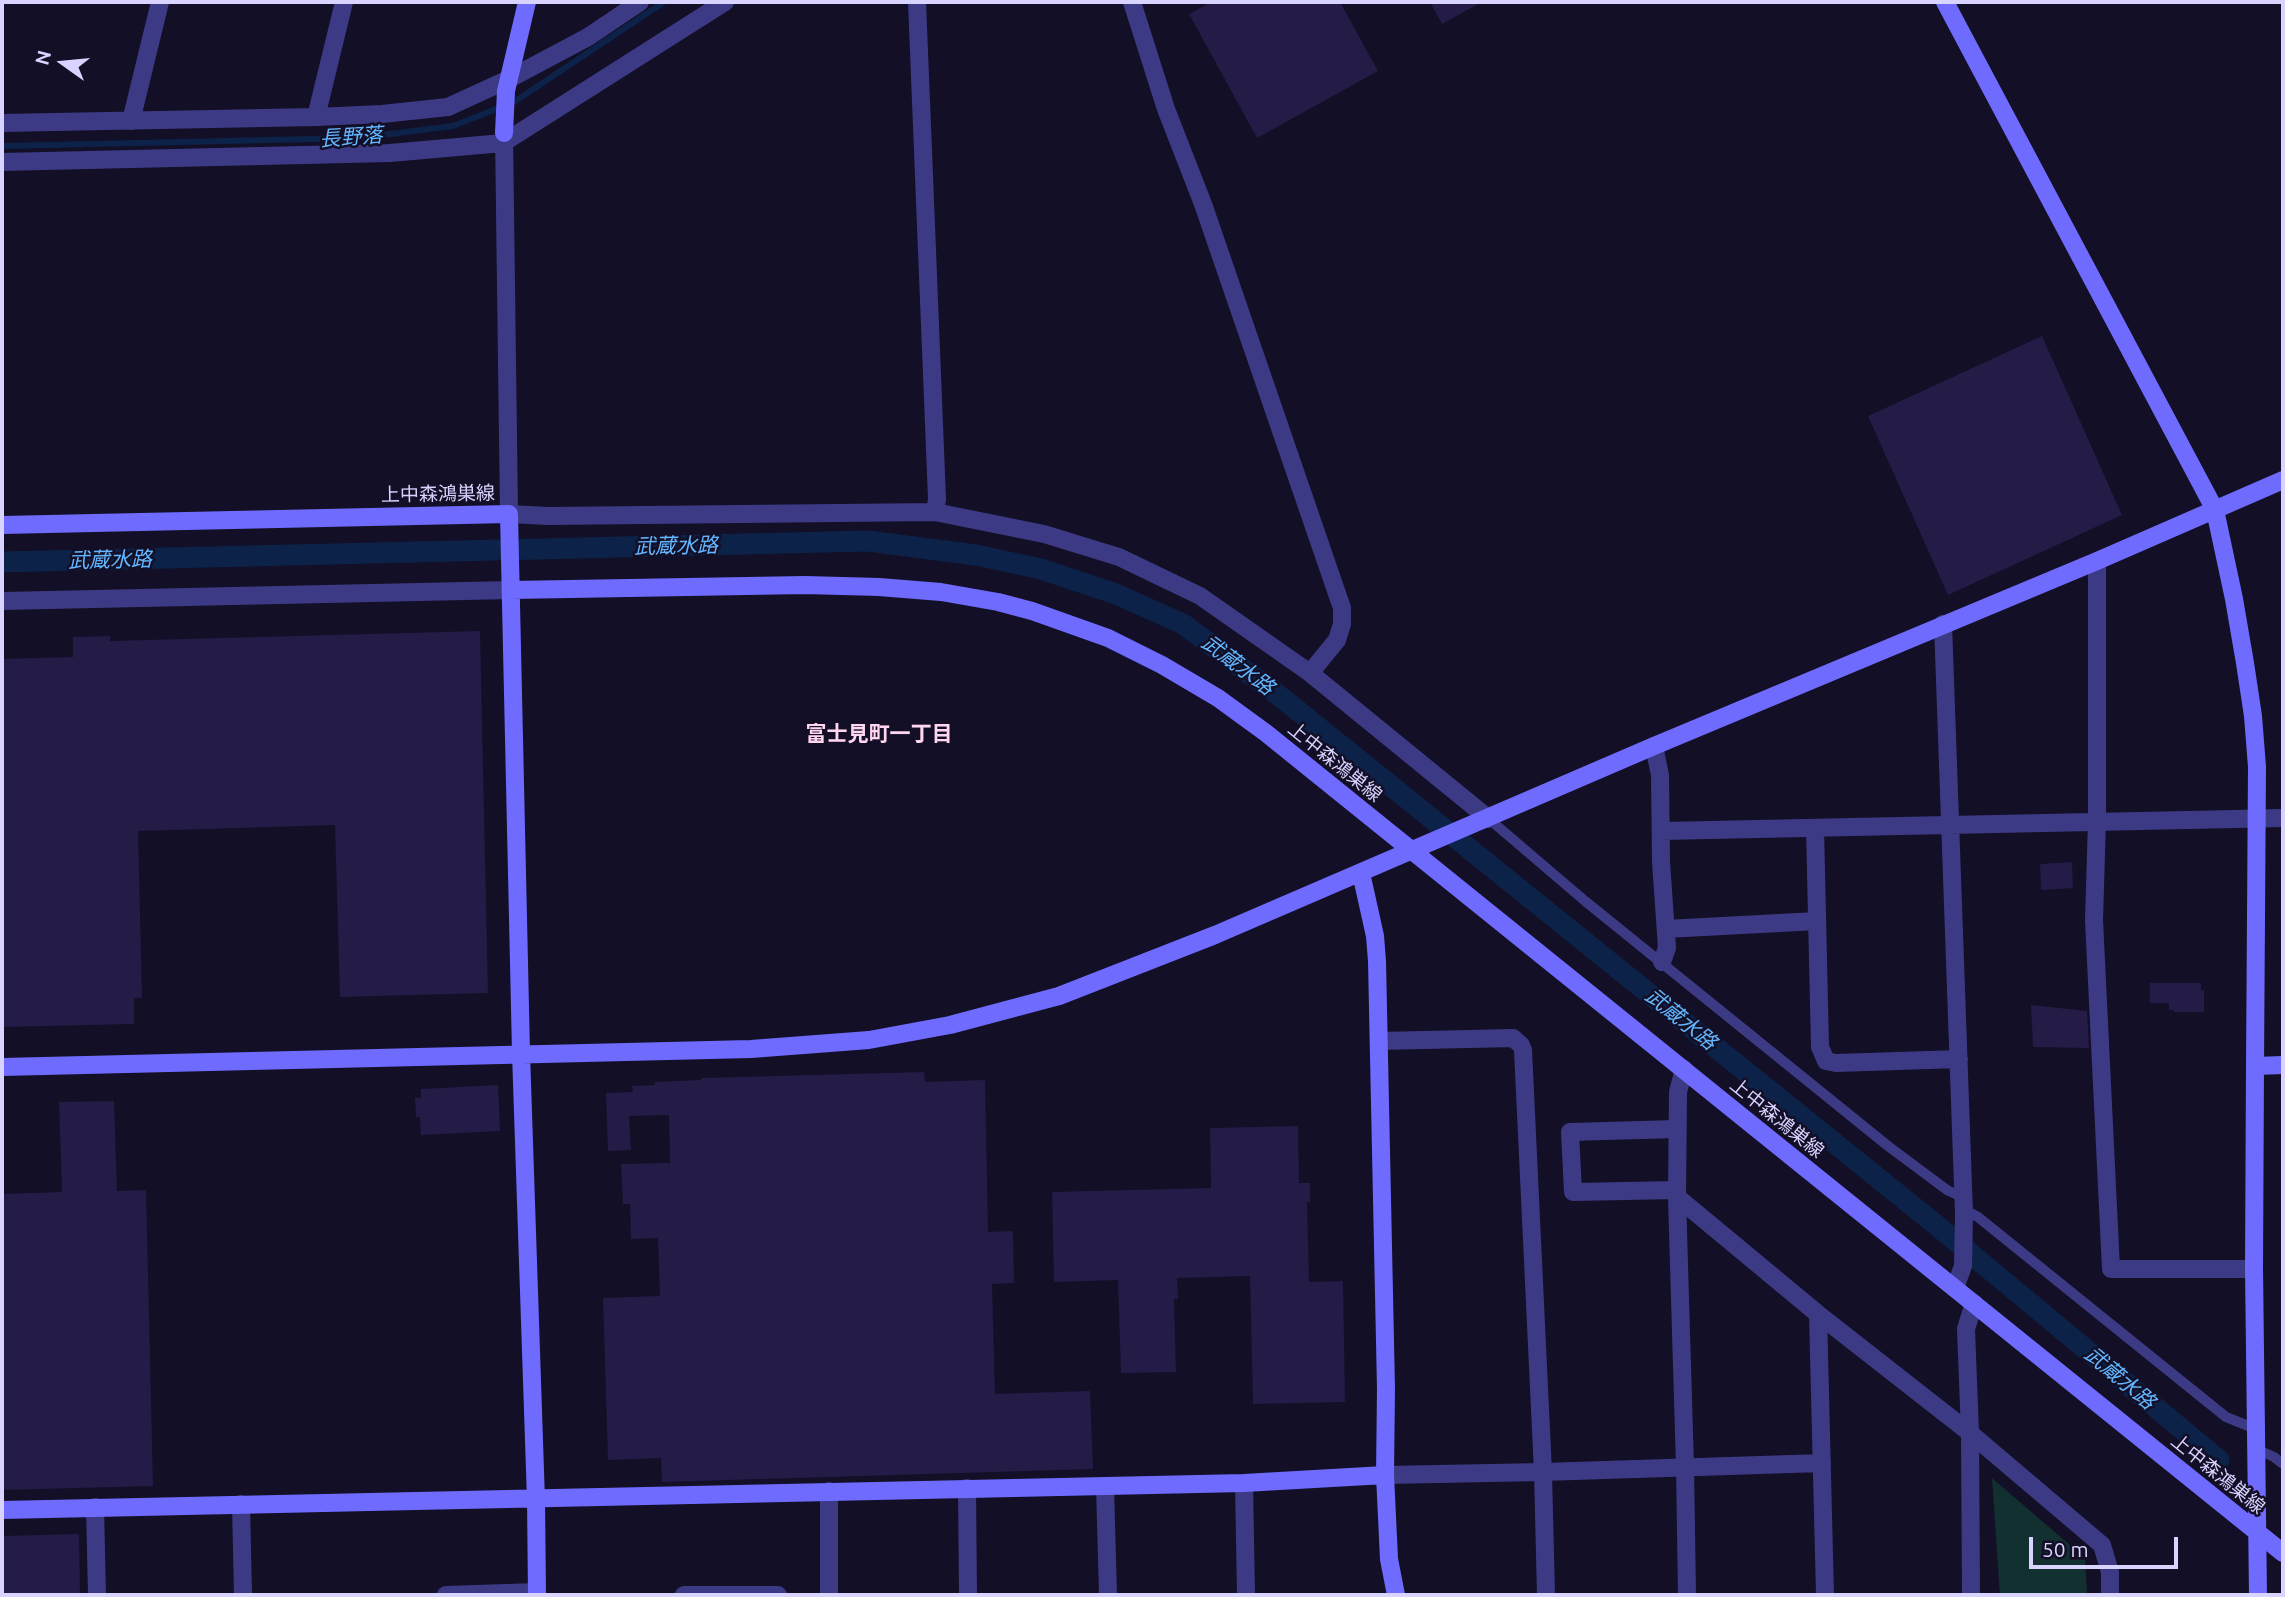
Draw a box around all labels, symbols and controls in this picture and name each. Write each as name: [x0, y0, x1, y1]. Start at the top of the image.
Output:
north arrow: [28, 28, 98, 98]
text: N: [30, 48, 55, 67]
water label: 長野落: [319, 122, 383, 152]
street label: 上中森鴻巣線: [381, 482, 495, 506]
water label: 武蔵水路: [634, 533, 718, 559]
water label: 武蔵水路: [68, 547, 152, 573]
water label: 武蔵水路: [1197, 630, 1279, 700]
street label: 上中森鴻巣線: [1284, 717, 1386, 807]
district label: 富士見町一丁目: [806, 721, 952, 747]
water label: 武蔵水路: [1640, 983, 1722, 1055]
street label: 上中森鴻巣線: [1726, 1073, 1828, 1163]
water label: 武蔵水路: [2080, 1341, 2160, 1415]
street label: 上中森鴻巣線: [2167, 1429, 2269, 1519]
scale bar: [2033, 1524, 2182, 1568]
text: 50 m: [2042, 1537, 2089, 1561]

